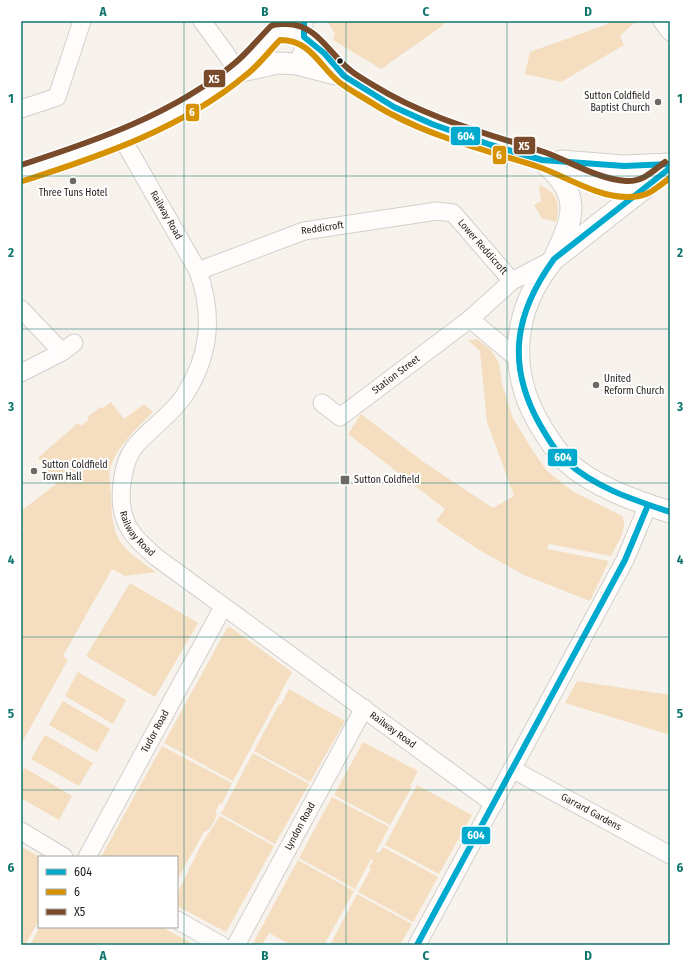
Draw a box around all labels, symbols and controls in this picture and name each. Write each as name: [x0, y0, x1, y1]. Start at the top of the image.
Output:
text: A: [98, 4, 107, 19]
text: B: [261, 4, 269, 19]
text: C: [423, 4, 430, 19]
text: D: [584, 4, 592, 19]
unlabelled marker: [335, 56, 345, 66]
line badge: X5: [203, 69, 226, 88]
text: X5: [207, 73, 220, 86]
place label: Sutton Coldfield Baptist Church: [584, 90, 650, 114]
text: 1: [8, 91, 14, 106]
text: 1: [677, 91, 683, 106]
marker: Sutton Coldfield Baptist Church: [653, 97, 663, 107]
line badge: 6: [185, 103, 200, 122]
text: 6: [189, 106, 195, 119]
line badge: 604: [450, 126, 481, 146]
text: 604: [457, 130, 475, 143]
line badge: X5: [513, 136, 536, 155]
text: X5: [517, 140, 530, 153]
line badge: 6: [492, 145, 507, 165]
text: 6: [496, 149, 502, 162]
marker: Three Tuns Hotel: [68, 176, 78, 186]
place label: Three Tuns Hotel: [39, 187, 108, 199]
street label: Railway Road: [148, 189, 185, 242]
street label: Lower Reddicroft: [455, 217, 510, 278]
street label: Reddicroft: [301, 219, 345, 237]
text: 2: [7, 245, 14, 260]
text: 2: [676, 245, 683, 260]
street label: Station Street: [370, 353, 423, 397]
place label: United Reform Church: [604, 373, 664, 397]
marker: United Reform Church: [591, 380, 601, 390]
text: 3: [7, 399, 14, 414]
text: 3: [676, 399, 683, 414]
line badge: 604: [547, 448, 578, 467]
text: 604: [554, 451, 572, 464]
place label: Sutton Coldfield Town Hall: [42, 459, 108, 483]
marker: Sutton Coldfield Town Hall: [29, 466, 39, 476]
marker: Sutton Coldfield: [339, 474, 351, 486]
place label: Sutton Coldfield: [354, 474, 420, 486]
street label: Railway Road: [117, 510, 157, 559]
text: 4: [8, 552, 15, 567]
text: 4: [677, 552, 684, 567]
text: 5: [8, 706, 14, 721]
text: 5: [677, 706, 683, 721]
street label: Tudor Road: [139, 708, 172, 755]
street label: Railway Road: [367, 709, 418, 751]
street label: Garrard Gardens: [559, 791, 623, 833]
street label: Lyndon Road: [282, 800, 318, 852]
line badge: 604: [461, 826, 491, 845]
text: 604: [467, 829, 485, 842]
legend: [38, 856, 178, 928]
text: 6: [8, 860, 15, 875]
text: 6: [677, 860, 684, 875]
text: 604: [74, 865, 92, 879]
text: 6: [74, 885, 80, 899]
text: X5: [74, 905, 86, 919]
text: A: [98, 948, 107, 963]
text: B: [261, 948, 269, 963]
text: C: [423, 948, 430, 963]
text: D: [584, 948, 592, 963]

